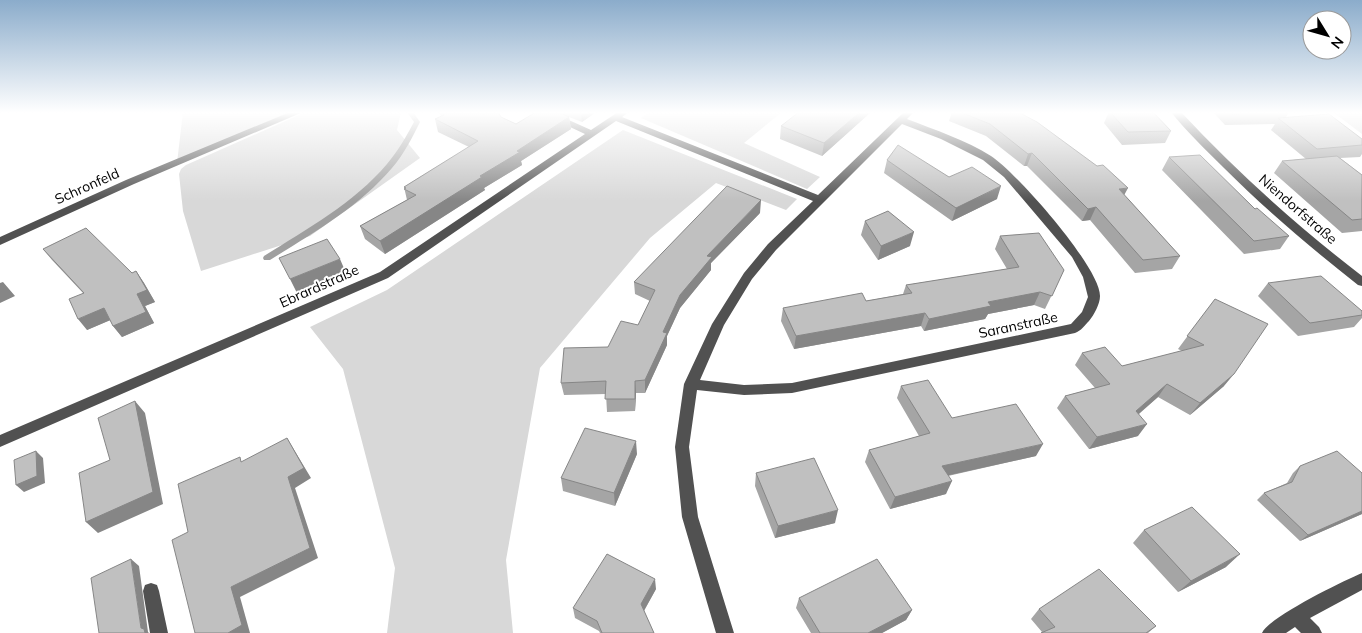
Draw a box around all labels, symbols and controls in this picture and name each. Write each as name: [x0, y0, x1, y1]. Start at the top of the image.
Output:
north arrow: [1302, 10, 1352, 60]
text: N: [1327, 33, 1348, 52]
street label: Schronfeld: [52, 164, 122, 208]
street label: Niendorfstraße: [1255, 170, 1341, 248]
street label: Ebrardstraße: [276, 260, 362, 312]
street label: Saranstraße: [977, 308, 1059, 342]

